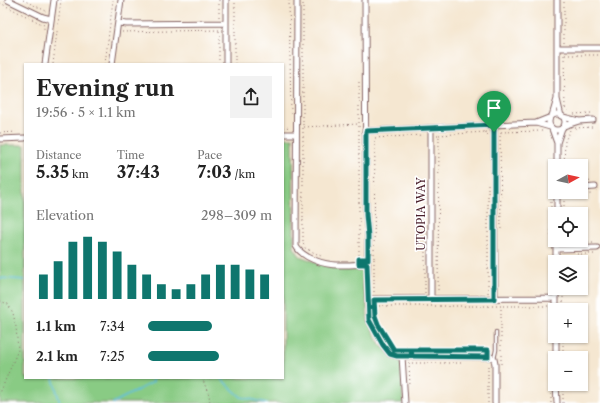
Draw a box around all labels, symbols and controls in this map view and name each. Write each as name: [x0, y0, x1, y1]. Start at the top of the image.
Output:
text: Evening run: [36, 75, 175, 102]
button: share: [230, 76, 272, 118]
pin: [477, 91, 511, 132]
icon: arrive: [483, 97, 505, 119]
text: 19:56 · 5 × 1.1 km: [36, 104, 136, 120]
text: Distance: [36, 148, 82, 162]
text: Time: [117, 148, 144, 162]
text: Pace: [197, 148, 222, 162]
north arrow: [548, 159, 588, 199]
map controls: [548, 159, 588, 391]
text: 5.35: [36, 162, 69, 182]
text: 37:43: [117, 162, 160, 182]
text: 7:03: [197, 162, 232, 182]
text: km: [69, 167, 89, 181]
text: /km: [232, 167, 255, 181]
street label: UTOPIA WAY: [414, 177, 428, 251]
text: Elevation: [36, 207, 94, 223]
text: 298–309 m: [201, 207, 272, 223]
button: locate: [548, 207, 588, 247]
button: layers: [548, 255, 588, 295]
button: +: [548, 303, 588, 343]
text: 1.1 km: [36, 318, 76, 334]
text: 7:34: [100, 318, 125, 334]
text: 2.1 km: [36, 348, 78, 364]
text: 7:25: [100, 348, 125, 364]
button: −: [548, 351, 588, 391]

